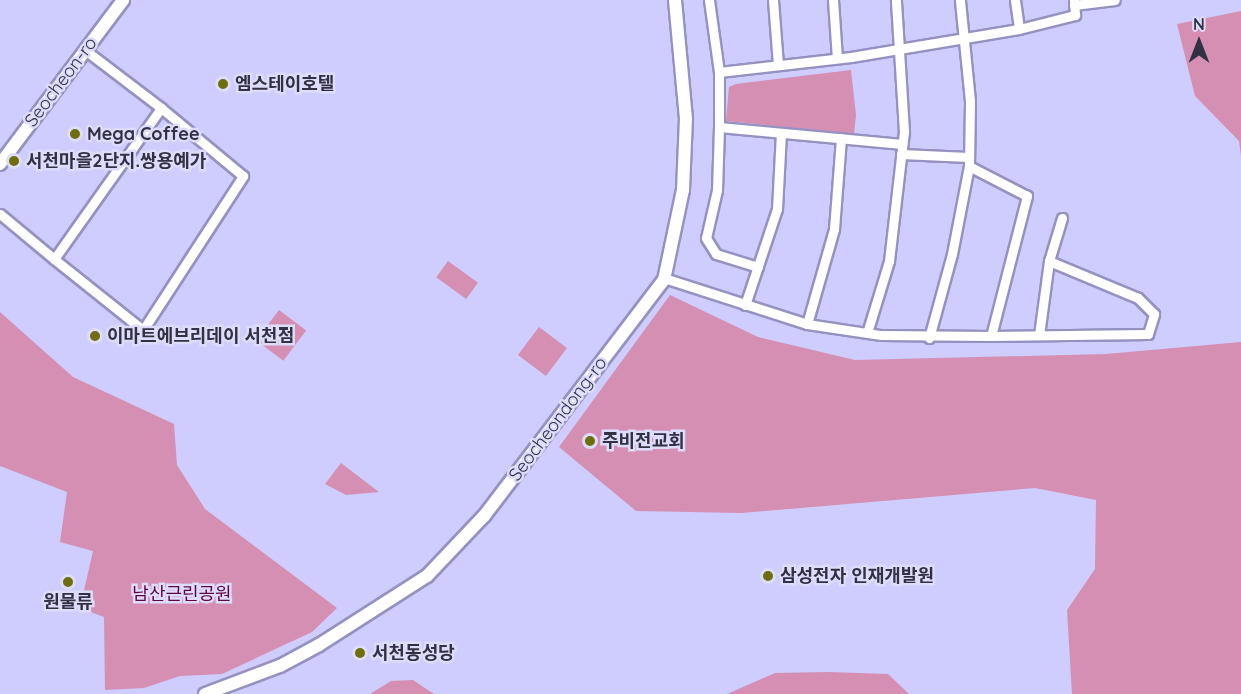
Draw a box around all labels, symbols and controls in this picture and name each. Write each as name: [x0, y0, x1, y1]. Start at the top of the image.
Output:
north arrow: [1169, 12, 1229, 72]
text: N: [1193, 14, 1205, 34]
street label: Seocheon-ro: [20, 33, 102, 131]
place label: 엠스테이호텔: [235, 73, 334, 95]
marker: 엠스테이호텔: [216, 77, 230, 91]
place label: Mega Coffee: [87, 123, 199, 145]
marker: Mega Coffee: [68, 127, 82, 141]
place label: 서천마을2단지.쌍용예가: [26, 150, 206, 172]
marker: 서천마을2단지.쌍용예가: [7, 154, 21, 168]
place label: 이마트에브리데이 서천점: [107, 325, 294, 347]
marker: 이마트에브리데이 서천점: [88, 329, 102, 343]
street label: Seocheondong-ro: [504, 353, 612, 485]
place label: 주비전교회: [602, 430, 685, 452]
marker: 주비전교회: [583, 434, 597, 448]
place label: 삼성전자 인재개발원: [780, 565, 934, 587]
marker: 삼성전자 인재개발원: [761, 569, 775, 583]
marker: 원물류: [61, 575, 75, 589]
park label: 남산근린공원: [132, 583, 232, 605]
place label: 원물류: [43, 591, 93, 613]
place label: 서천동성당: [372, 642, 455, 664]
marker: 서천동성당: [353, 646, 367, 660]

